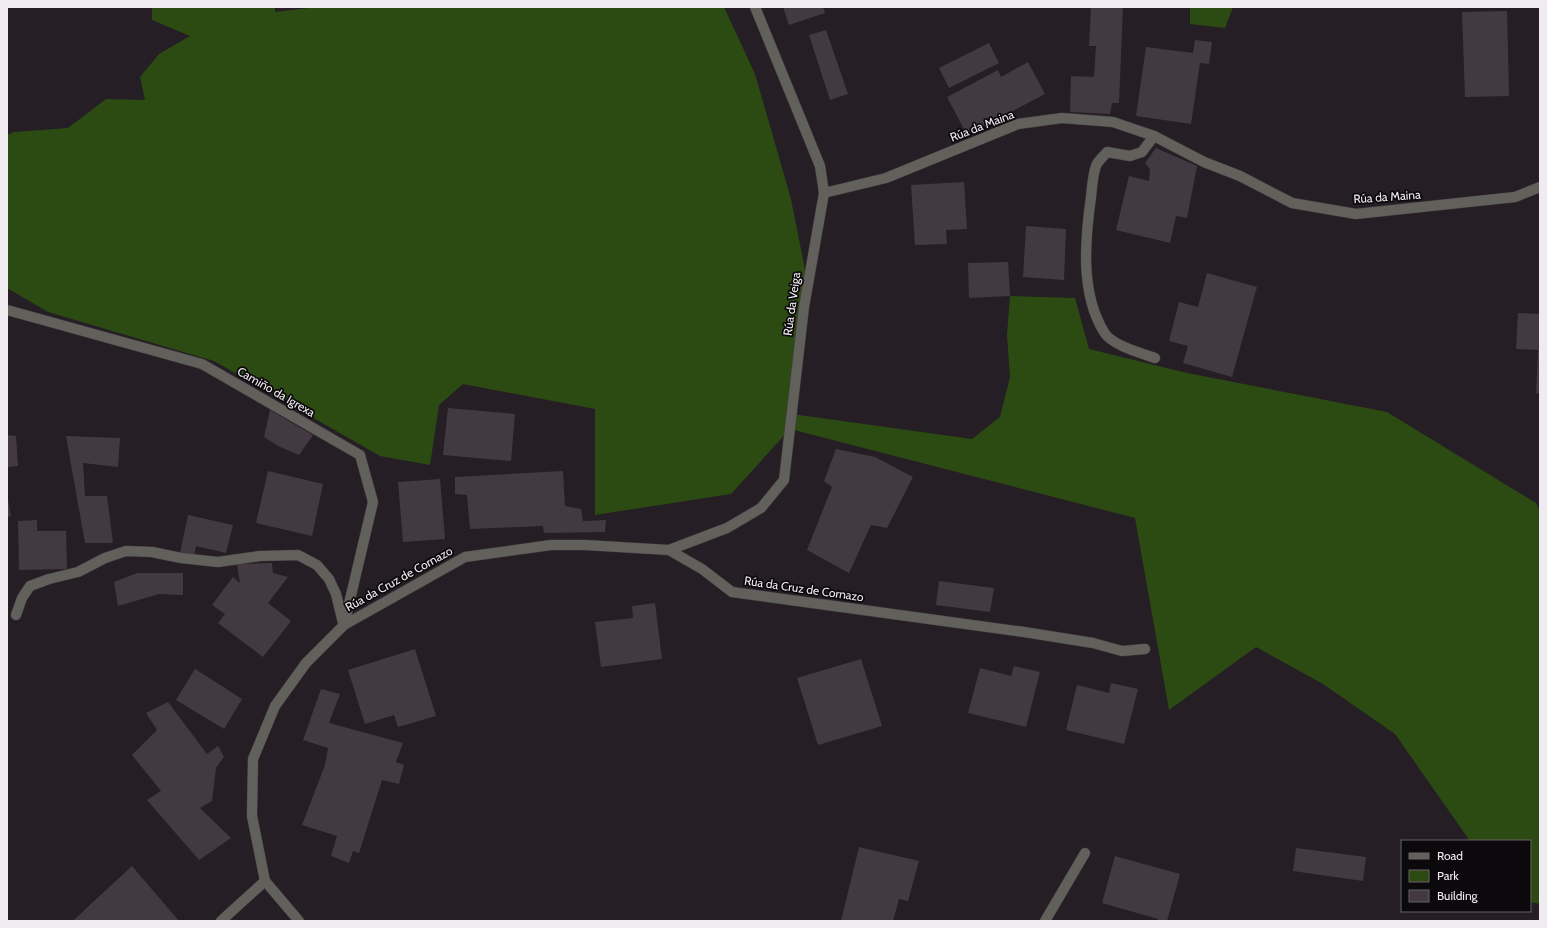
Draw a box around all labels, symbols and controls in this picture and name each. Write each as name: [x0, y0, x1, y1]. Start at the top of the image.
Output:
street label: Rúa da Maina: [948, 106, 1016, 145]
street label: Rúa da Maina: [1353, 187, 1421, 206]
street label: Rúa da Veiga: [780, 271, 803, 337]
street label: Camiño da Igrexa: [235, 363, 318, 420]
street label: Rúa da Cruz de Cornazo: [342, 543, 455, 614]
street label: Rúa da Cruz de Cornazo: [743, 573, 865, 604]
legend: [1401, 840, 1531, 912]
text: Road: [1437, 848, 1463, 863]
text: Park: [1437, 868, 1459, 883]
text: Building: [1437, 888, 1479, 903]

